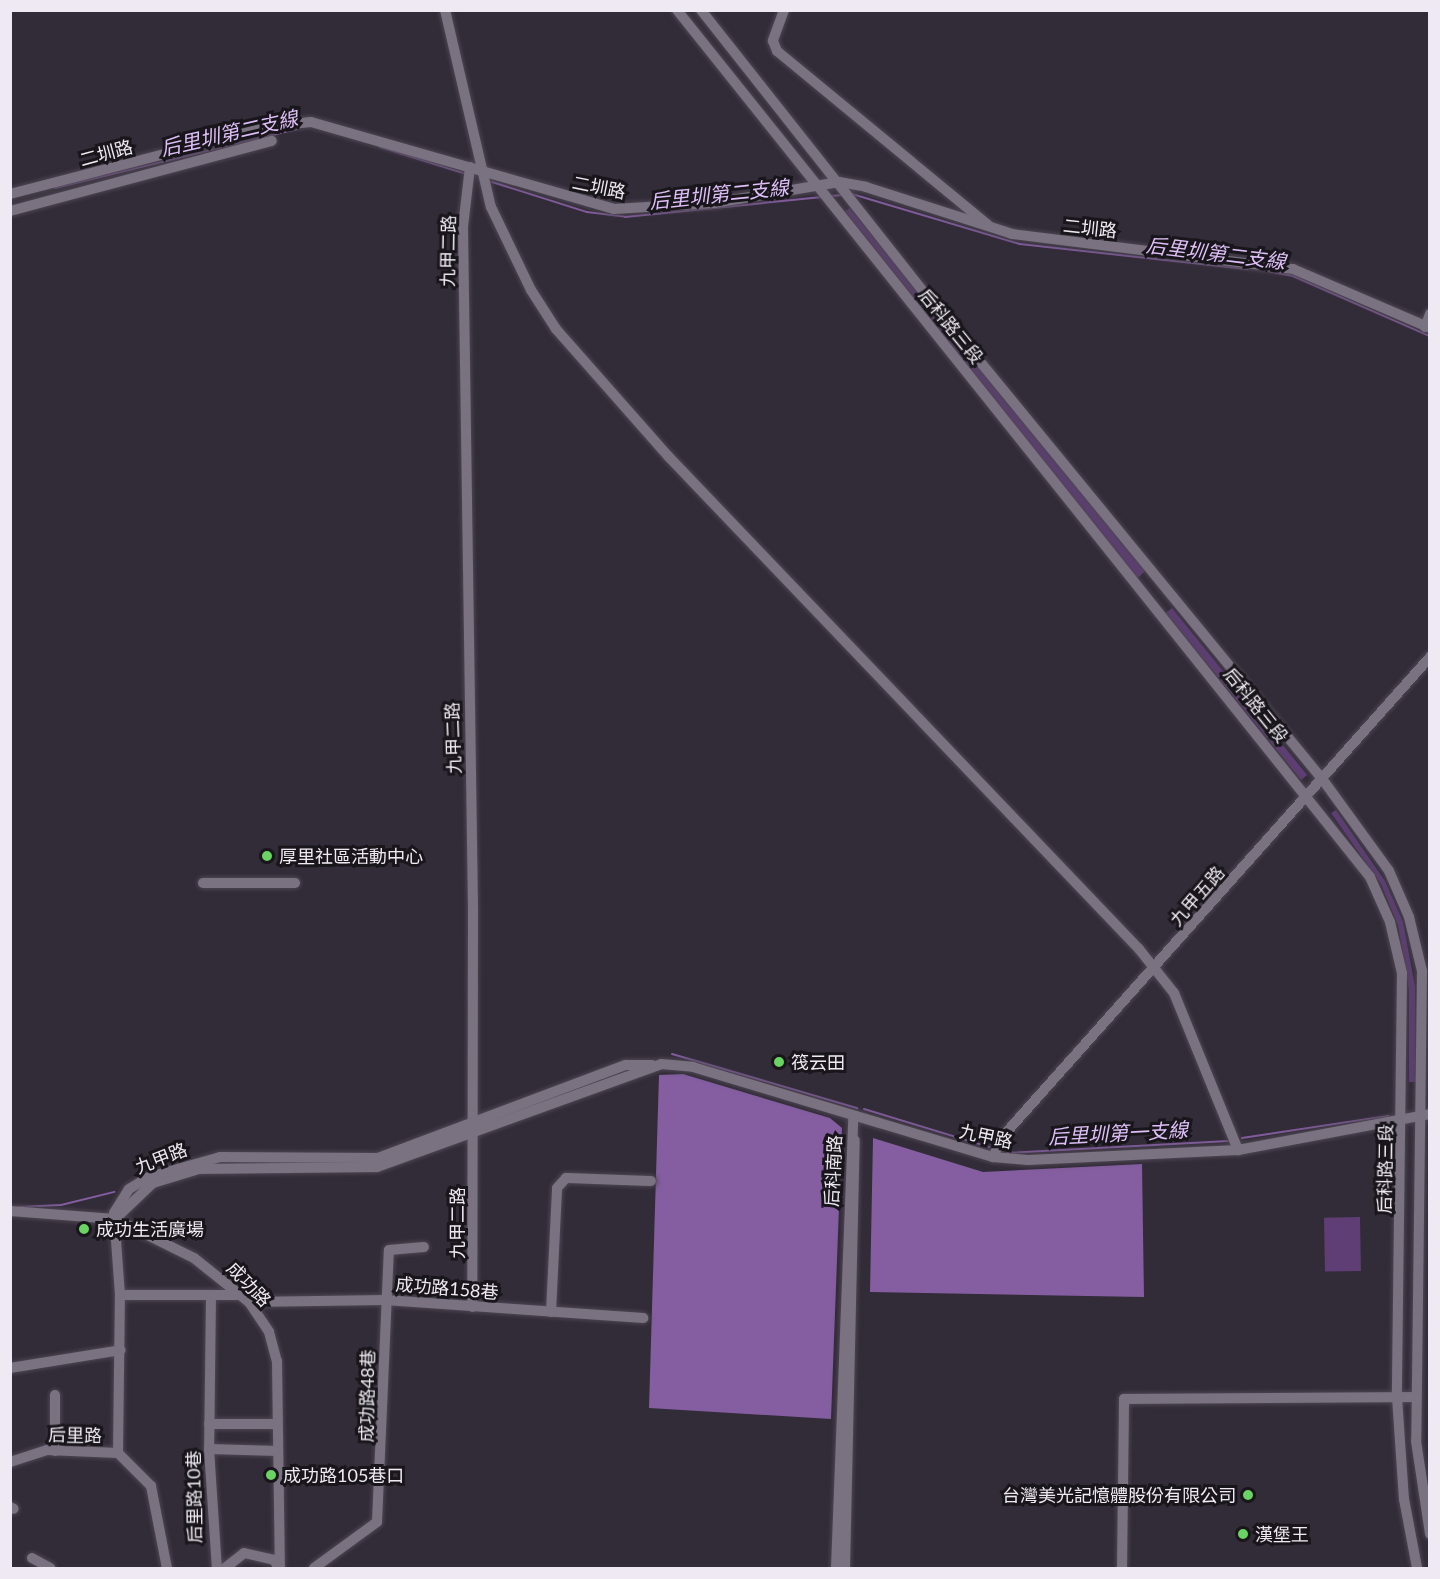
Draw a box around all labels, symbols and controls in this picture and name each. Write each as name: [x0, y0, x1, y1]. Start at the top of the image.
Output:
water label: 后里圳第二支線: [158, 106, 300, 160]
street label: 二圳路: [77, 136, 135, 170]
street label: 二圳路: [570, 171, 628, 203]
water label: 后里圳第二支線: [648, 175, 790, 213]
street label: 二圳路: [1062, 214, 1118, 242]
street label: 九甲二路: [437, 215, 459, 287]
water label: 后里圳第二支線: [1145, 233, 1287, 273]
street label: 后科路三段: [914, 284, 988, 368]
street label: 后科路三段: [1219, 663, 1293, 747]
street label: 九甲二路: [441, 702, 465, 774]
place label: 厚里社區活動中心: [279, 845, 423, 867]
marker: 厚里社區活動中心: [260, 849, 274, 863]
street label: 九甲五路: [1165, 862, 1229, 930]
place label: 筏云田: [791, 1051, 845, 1073]
marker: 筏云田: [772, 1055, 786, 1069]
water label: 后里圳第一支線: [1047, 1117, 1189, 1149]
street label: 九甲路: [957, 1120, 1015, 1152]
street label: 后科路三段: [1373, 1124, 1397, 1214]
street label: 后科南路: [820, 1134, 846, 1208]
street label: 九甲路: [132, 1138, 190, 1178]
street label: 九甲二路: [446, 1187, 468, 1259]
place label: 成功生活廣場: [96, 1218, 204, 1240]
marker: 成功生活廣場: [77, 1222, 91, 1236]
street label: 成功路: [222, 1257, 276, 1311]
street label: 成功路158巷: [395, 1273, 499, 1303]
street label: 成功路48巷: [355, 1349, 379, 1443]
street label: 后里路: [48, 1424, 102, 1446]
street label: 后里路10巷: [182, 1450, 206, 1544]
place label: 成功路105巷口: [283, 1464, 404, 1486]
marker: 成功路105巷口: [264, 1468, 278, 1482]
place label: 台灣美光記憶體股份有限公司: [1002, 1484, 1236, 1506]
marker: 台灣美光記憶體股份有限公司: [1241, 1488, 1255, 1502]
place label: 漢堡王: [1255, 1523, 1309, 1545]
marker: 漢堡王: [1236, 1527, 1250, 1541]

